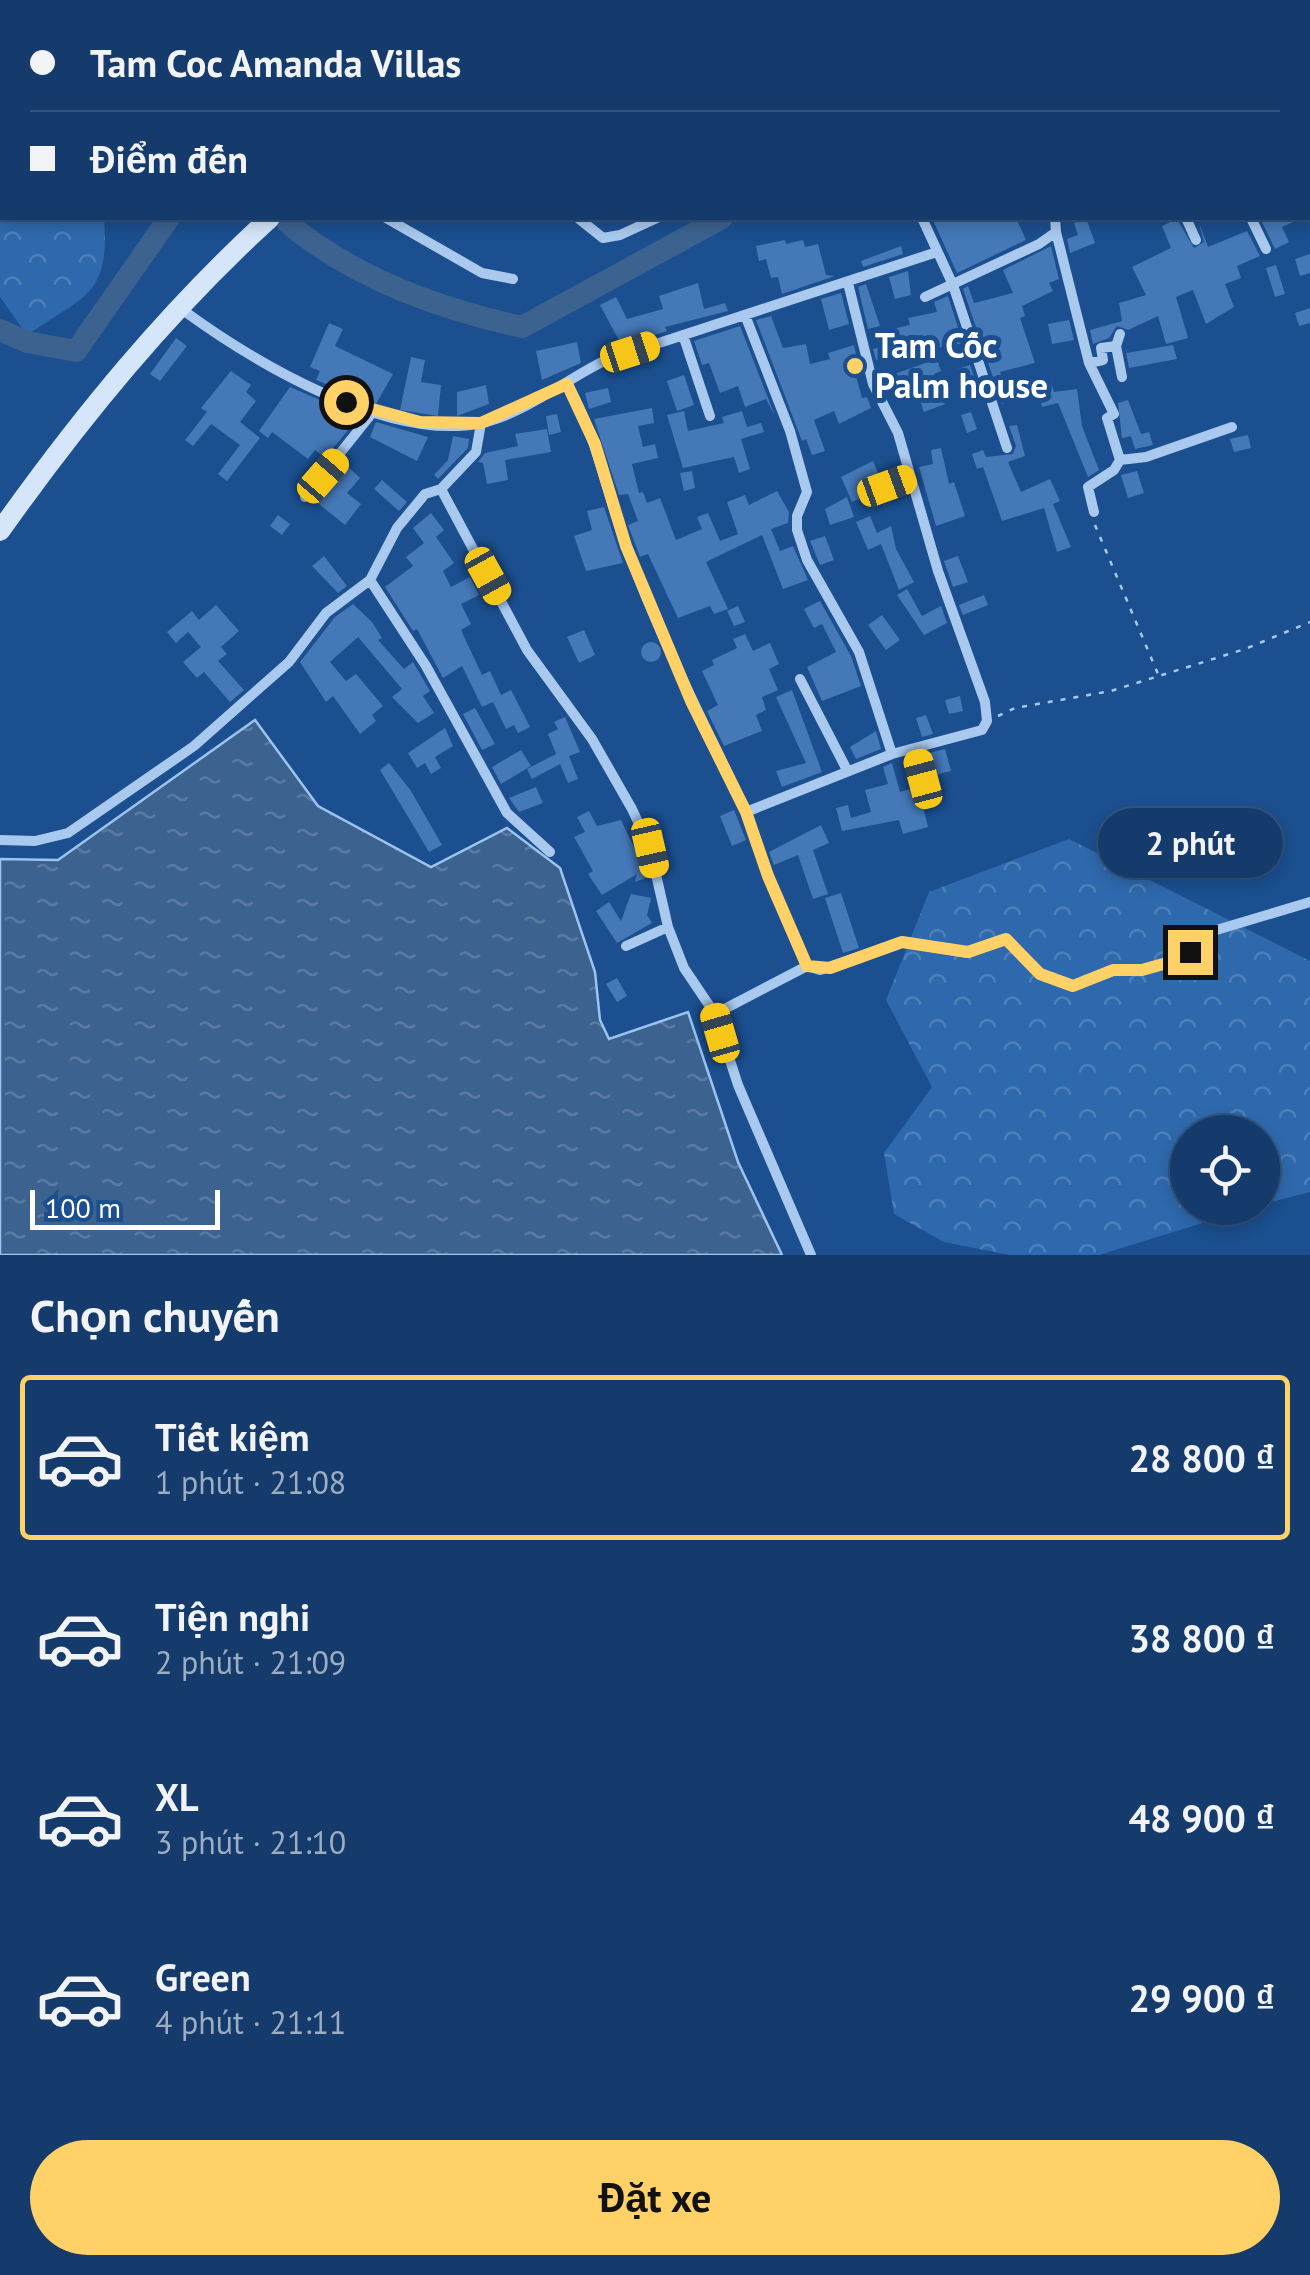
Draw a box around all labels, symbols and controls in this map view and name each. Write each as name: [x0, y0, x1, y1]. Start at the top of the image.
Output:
text: Tam Coc Amanda Villas: [90, 38, 461, 87]
text: Điểm đến: [90, 134, 248, 183]
place label: Tam Cốc Palm house: [875, 322, 1048, 408]
car: [597, 328, 663, 376]
marker: Tam Cốc Palm house: [844, 355, 866, 377]
route start: [324, 380, 369, 425]
car: [292, 444, 354, 508]
car: [854, 462, 920, 510]
car: [460, 542, 516, 610]
car: [901, 746, 945, 812]
callout: 2 phút: [1098, 807, 1282, 877]
car: [629, 815, 671, 881]
text: 2 phút: [1146, 822, 1235, 864]
route end: [1168, 930, 1213, 975]
car: [697, 1000, 743, 1066]
map controls: [1170, 1115, 1280, 1225]
button: locate: [1170, 1115, 1280, 1225]
scale bar: [30, 1185, 220, 1230]
text: 100 m: [45, 1189, 121, 1226]
text: Chọn chuyến: [30, 1286, 280, 1344]
text: Tiết kiệm: [155, 1412, 310, 1461]
icon: car: [35, 1413, 125, 1503]
text: 28 800 ₫: [1129, 1433, 1275, 1482]
text: 1 phút · 21:08: [155, 1461, 346, 1503]
text: Tiện nghi: [155, 1592, 310, 1641]
icon: car: [35, 1593, 125, 1683]
text: 38 800 ₫: [1129, 1613, 1275, 1662]
text: 2 phút · 21:09: [155, 1641, 346, 1683]
text: XL: [155, 1772, 199, 1821]
icon: car: [35, 1773, 125, 1863]
text: 48 900 ₫: [1129, 1793, 1275, 1842]
text: 3 phút · 21:10: [155, 1821, 346, 1863]
text: Green: [155, 1952, 251, 2001]
icon: car: [35, 1953, 125, 2043]
text: 29 900 ₫: [1129, 1973, 1275, 2022]
text: 4 phút · 21:11: [155, 2001, 346, 2043]
button: Đặt xe: [30, 2140, 1280, 2255]

